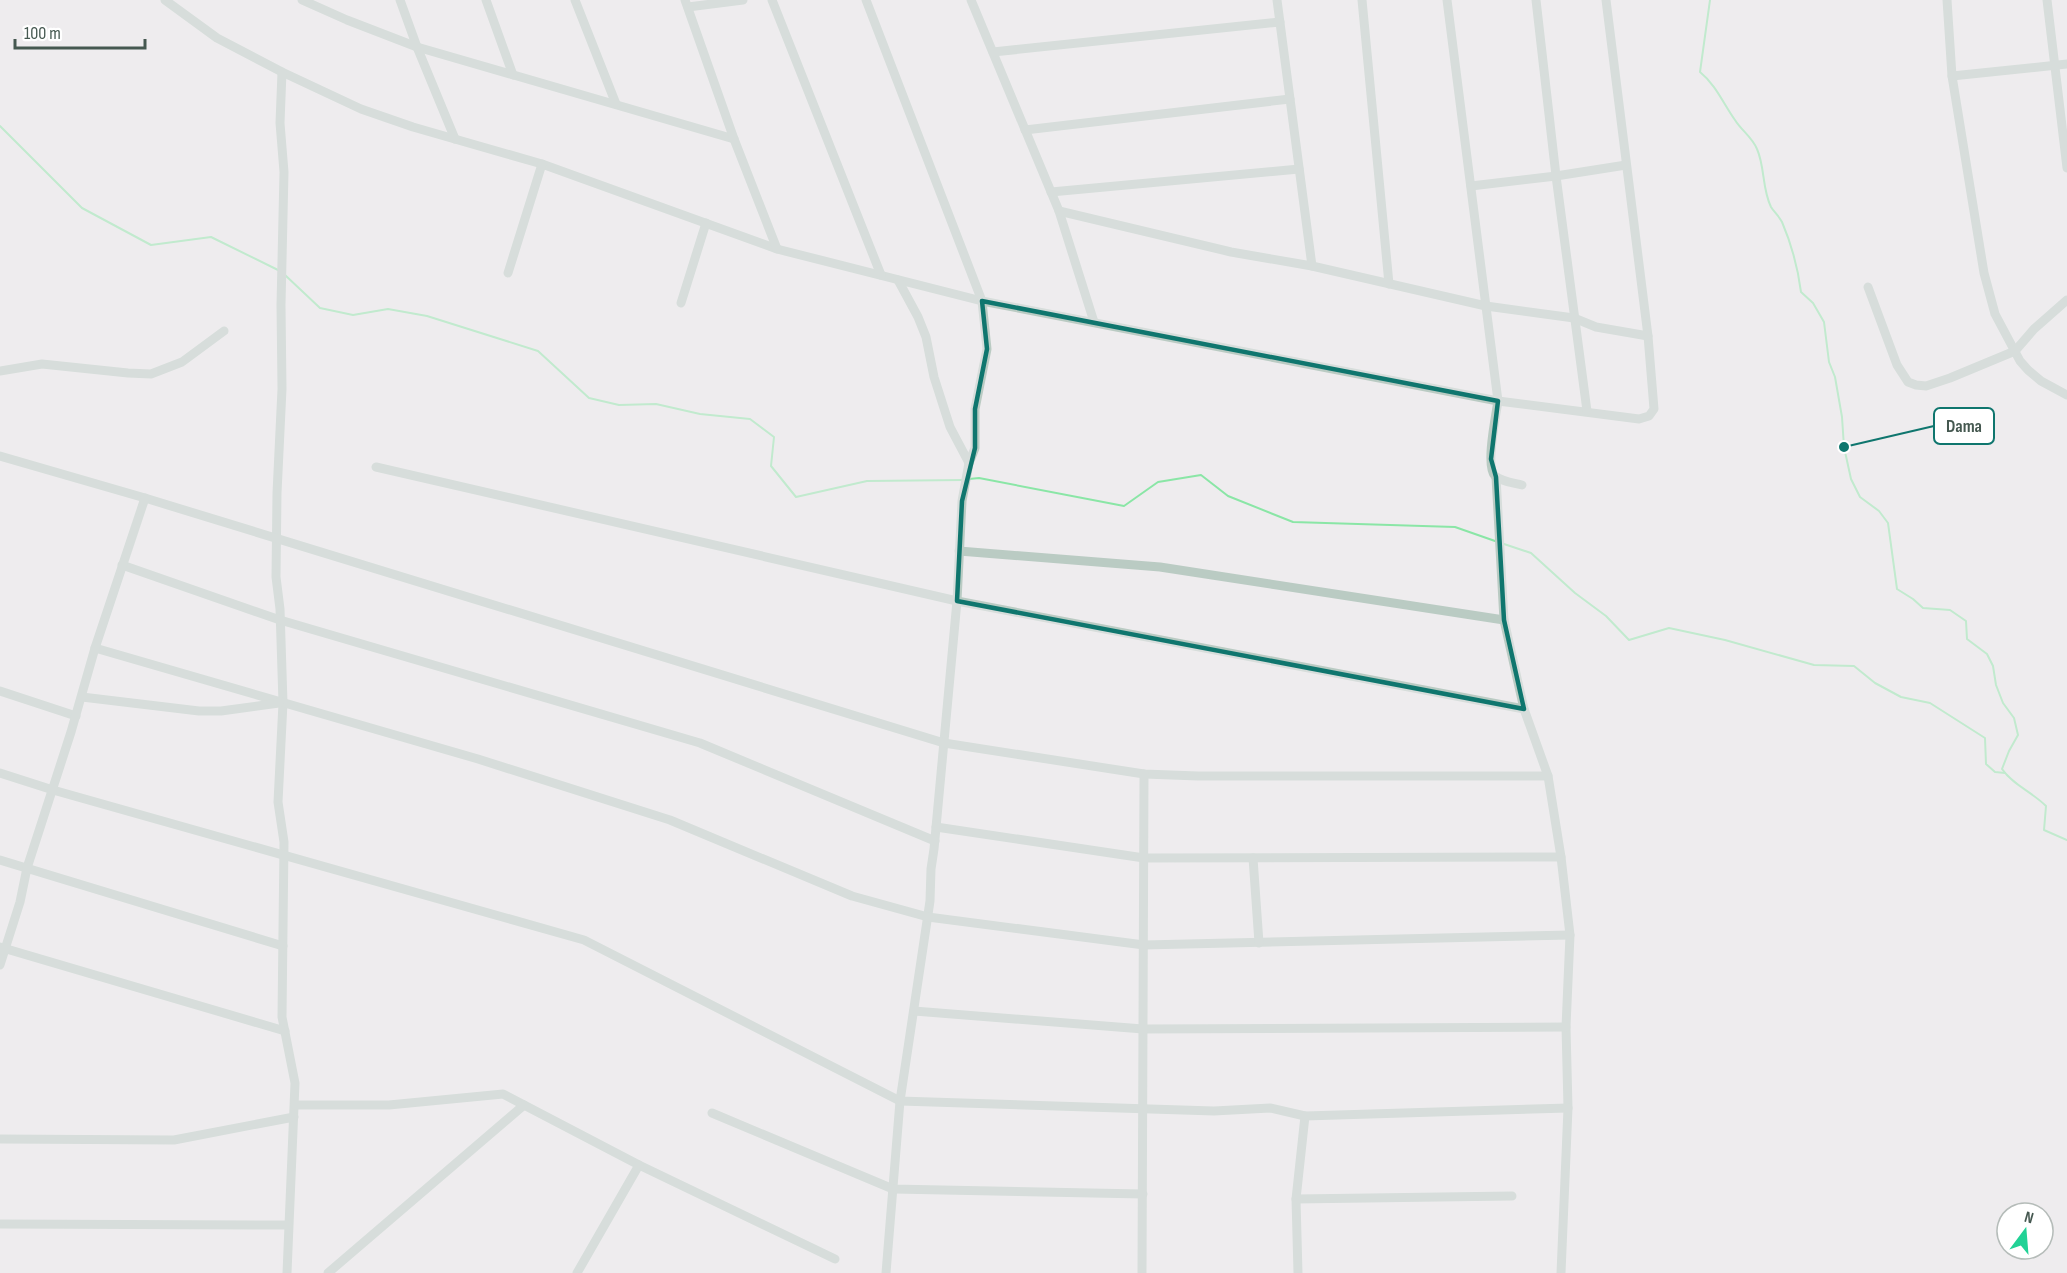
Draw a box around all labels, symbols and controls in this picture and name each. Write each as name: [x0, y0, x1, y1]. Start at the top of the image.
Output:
scale bar: [15, 12, 146, 50]
text: 100 m: [24, 23, 61, 44]
callout: Dama: [1934, 408, 1994, 444]
text: Dama: [1946, 416, 1982, 437]
north arrow: [1995, 1201, 2055, 1261]
text: N: [2022, 1208, 2035, 1228]

